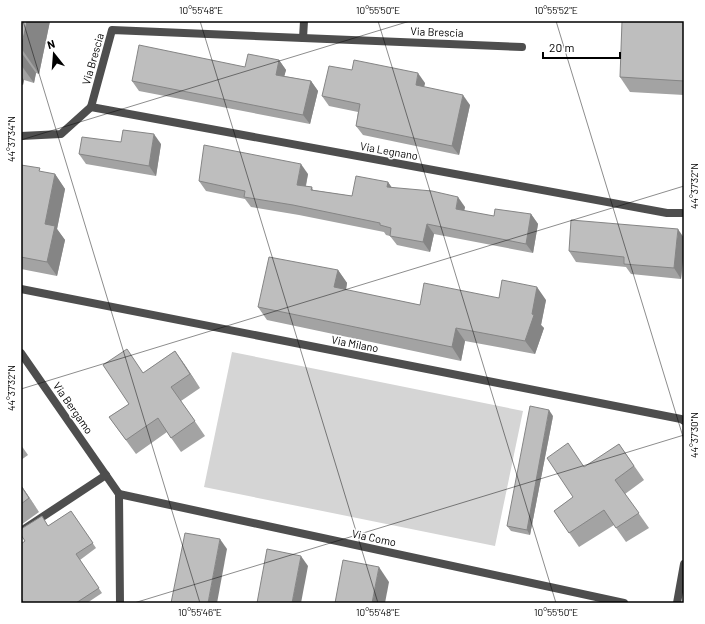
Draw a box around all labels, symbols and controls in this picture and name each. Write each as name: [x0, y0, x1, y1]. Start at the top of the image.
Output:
text: 10°55'48"E: [179, 4, 223, 16]
text: 10°55'50"E: [356, 4, 400, 16]
text: 10°55'52"E: [534, 4, 578, 16]
street label: Via Brescia: [410, 24, 464, 39]
street label: Via Brescia: [79, 32, 106, 86]
north arrow: [34, 34, 74, 74]
scale bar: [543, 34, 620, 60]
text: N: [46, 37, 56, 51]
text: 20 m: [549, 40, 575, 54]
text: 44°37'34"N: [5, 116, 17, 162]
street label: Via Legnano: [359, 139, 419, 162]
text: 44°37'32"N: [688, 163, 700, 209]
street label: Via Milano: [330, 333, 380, 354]
text: 44°37'32"N: [5, 365, 17, 411]
street label: Via Bergamo: [51, 379, 96, 436]
text: 44°37'30"N: [688, 412, 700, 458]
street label: Via Como: [351, 526, 397, 549]
text: 10°55'46"E: [178, 606, 222, 618]
text: 10°55'48"E: [356, 606, 400, 618]
text: 10°55'50"E: [534, 606, 578, 618]

